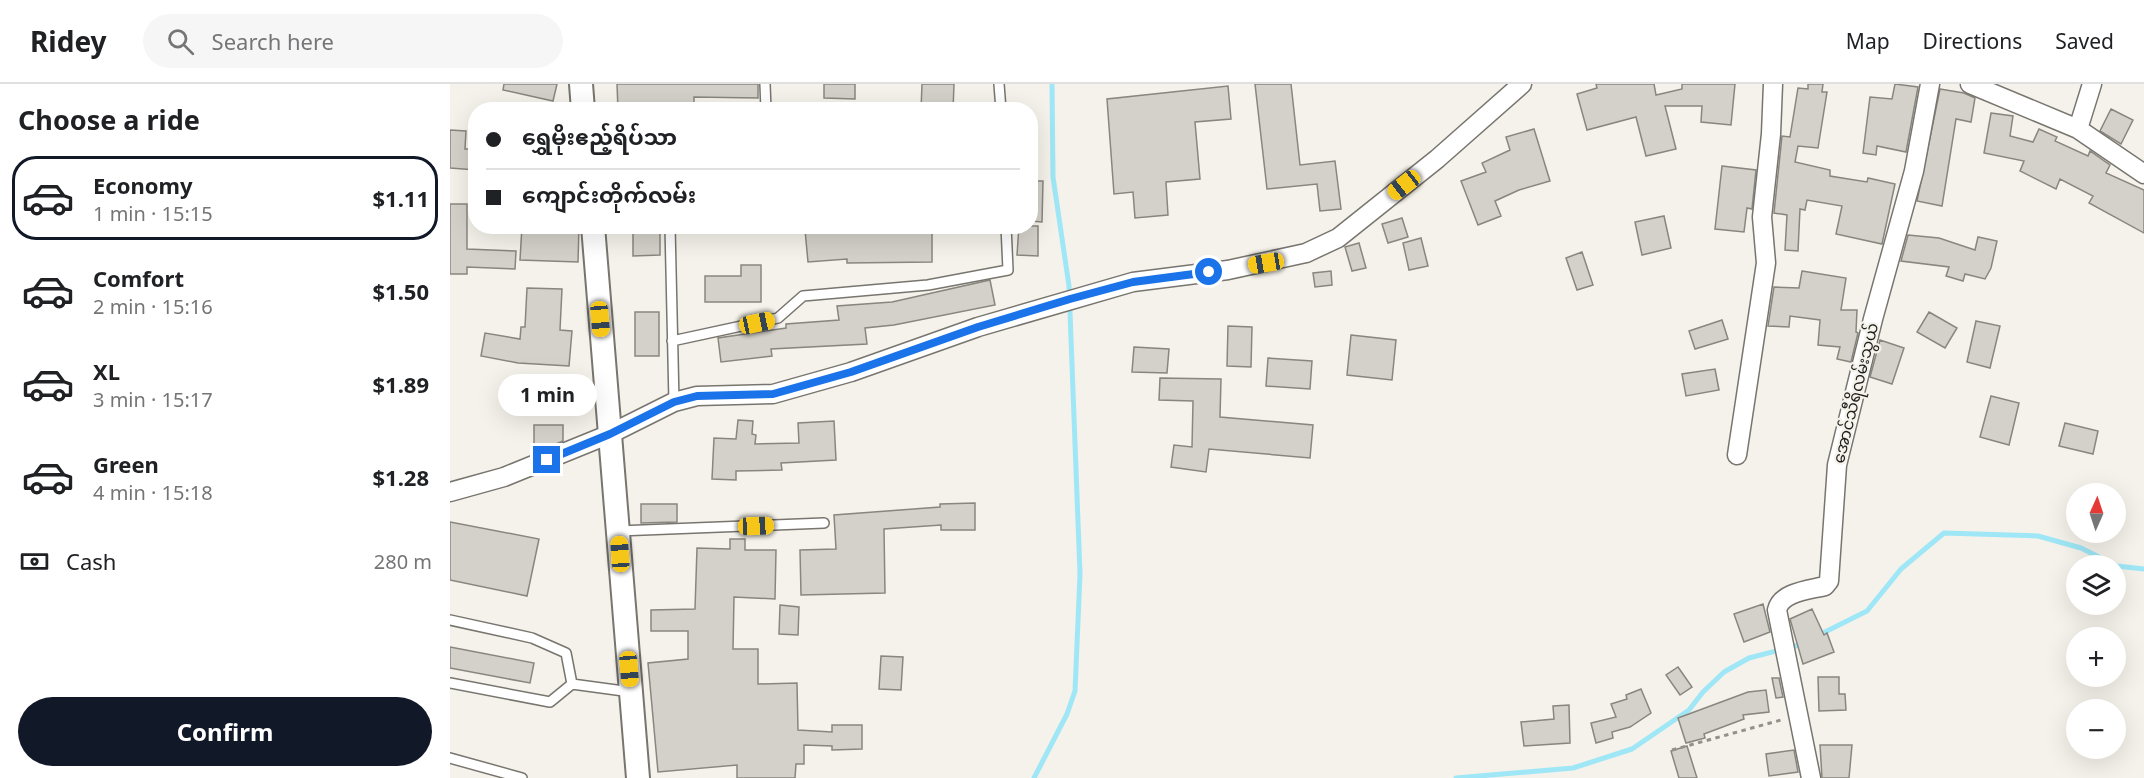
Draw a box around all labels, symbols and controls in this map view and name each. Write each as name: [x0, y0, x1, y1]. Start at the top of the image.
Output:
search box: [143, 14, 563, 68]
text: Ridey: [30, 22, 107, 60]
icon: search: [164, 25, 197, 58]
text: Search here: [212, 26, 334, 56]
text: Map: [1846, 27, 1890, 55]
text: Directions: [1923, 27, 2022, 55]
text: Saved: [2055, 27, 2114, 55]
text: Choose a ride: [18, 101, 200, 138]
text: ရွှေမိုးဧည့်ရိပ်သာ: [522, 121, 677, 151]
car: [1384, 167, 1424, 203]
text: Economy: [93, 170, 192, 200]
icon: car: [21, 171, 75, 225]
text: ကျောင်းတိုက်လမ်း: [522, 179, 696, 209]
text: $1.11: [372, 183, 429, 213]
text: 1 min · 15:15: [93, 200, 213, 227]
car: [1247, 251, 1285, 275]
route start: [1195, 258, 1222, 285]
text: Comfort: [93, 263, 184, 293]
icon: car: [21, 264, 75, 318]
text: $1.50: [372, 276, 429, 306]
text: 2 min · 15:16: [93, 293, 213, 320]
car: [589, 300, 611, 338]
car: [738, 310, 776, 336]
street label: အောင်သီရိလမ်းသွယ်: [1827, 320, 1886, 466]
text: XL: [93, 356, 120, 386]
icon: car: [21, 357, 75, 411]
text: $1.89: [372, 369, 429, 399]
callout: 1 min: [498, 373, 596, 415]
text: 1 min: [520, 381, 575, 408]
text: 3 min · 15:17: [93, 386, 213, 413]
route end: [533, 446, 560, 473]
text: Green: [93, 449, 159, 479]
icon: car: [21, 450, 75, 504]
text: $1.28: [372, 462, 429, 492]
text: 4 min · 15:18: [93, 479, 213, 506]
north arrow: [2066, 483, 2126, 543]
map controls: [2066, 483, 2126, 759]
car: [738, 516, 774, 536]
car: [610, 535, 630, 573]
icon: cash: [18, 545, 51, 578]
text: Cash: [66, 546, 116, 576]
text: 280 m: [374, 548, 432, 575]
button: layers: [2066, 555, 2126, 615]
button: +: [2066, 627, 2126, 687]
car: [618, 650, 640, 688]
button: Confirm: [18, 697, 432, 766]
button: −: [2066, 699, 2126, 759]

